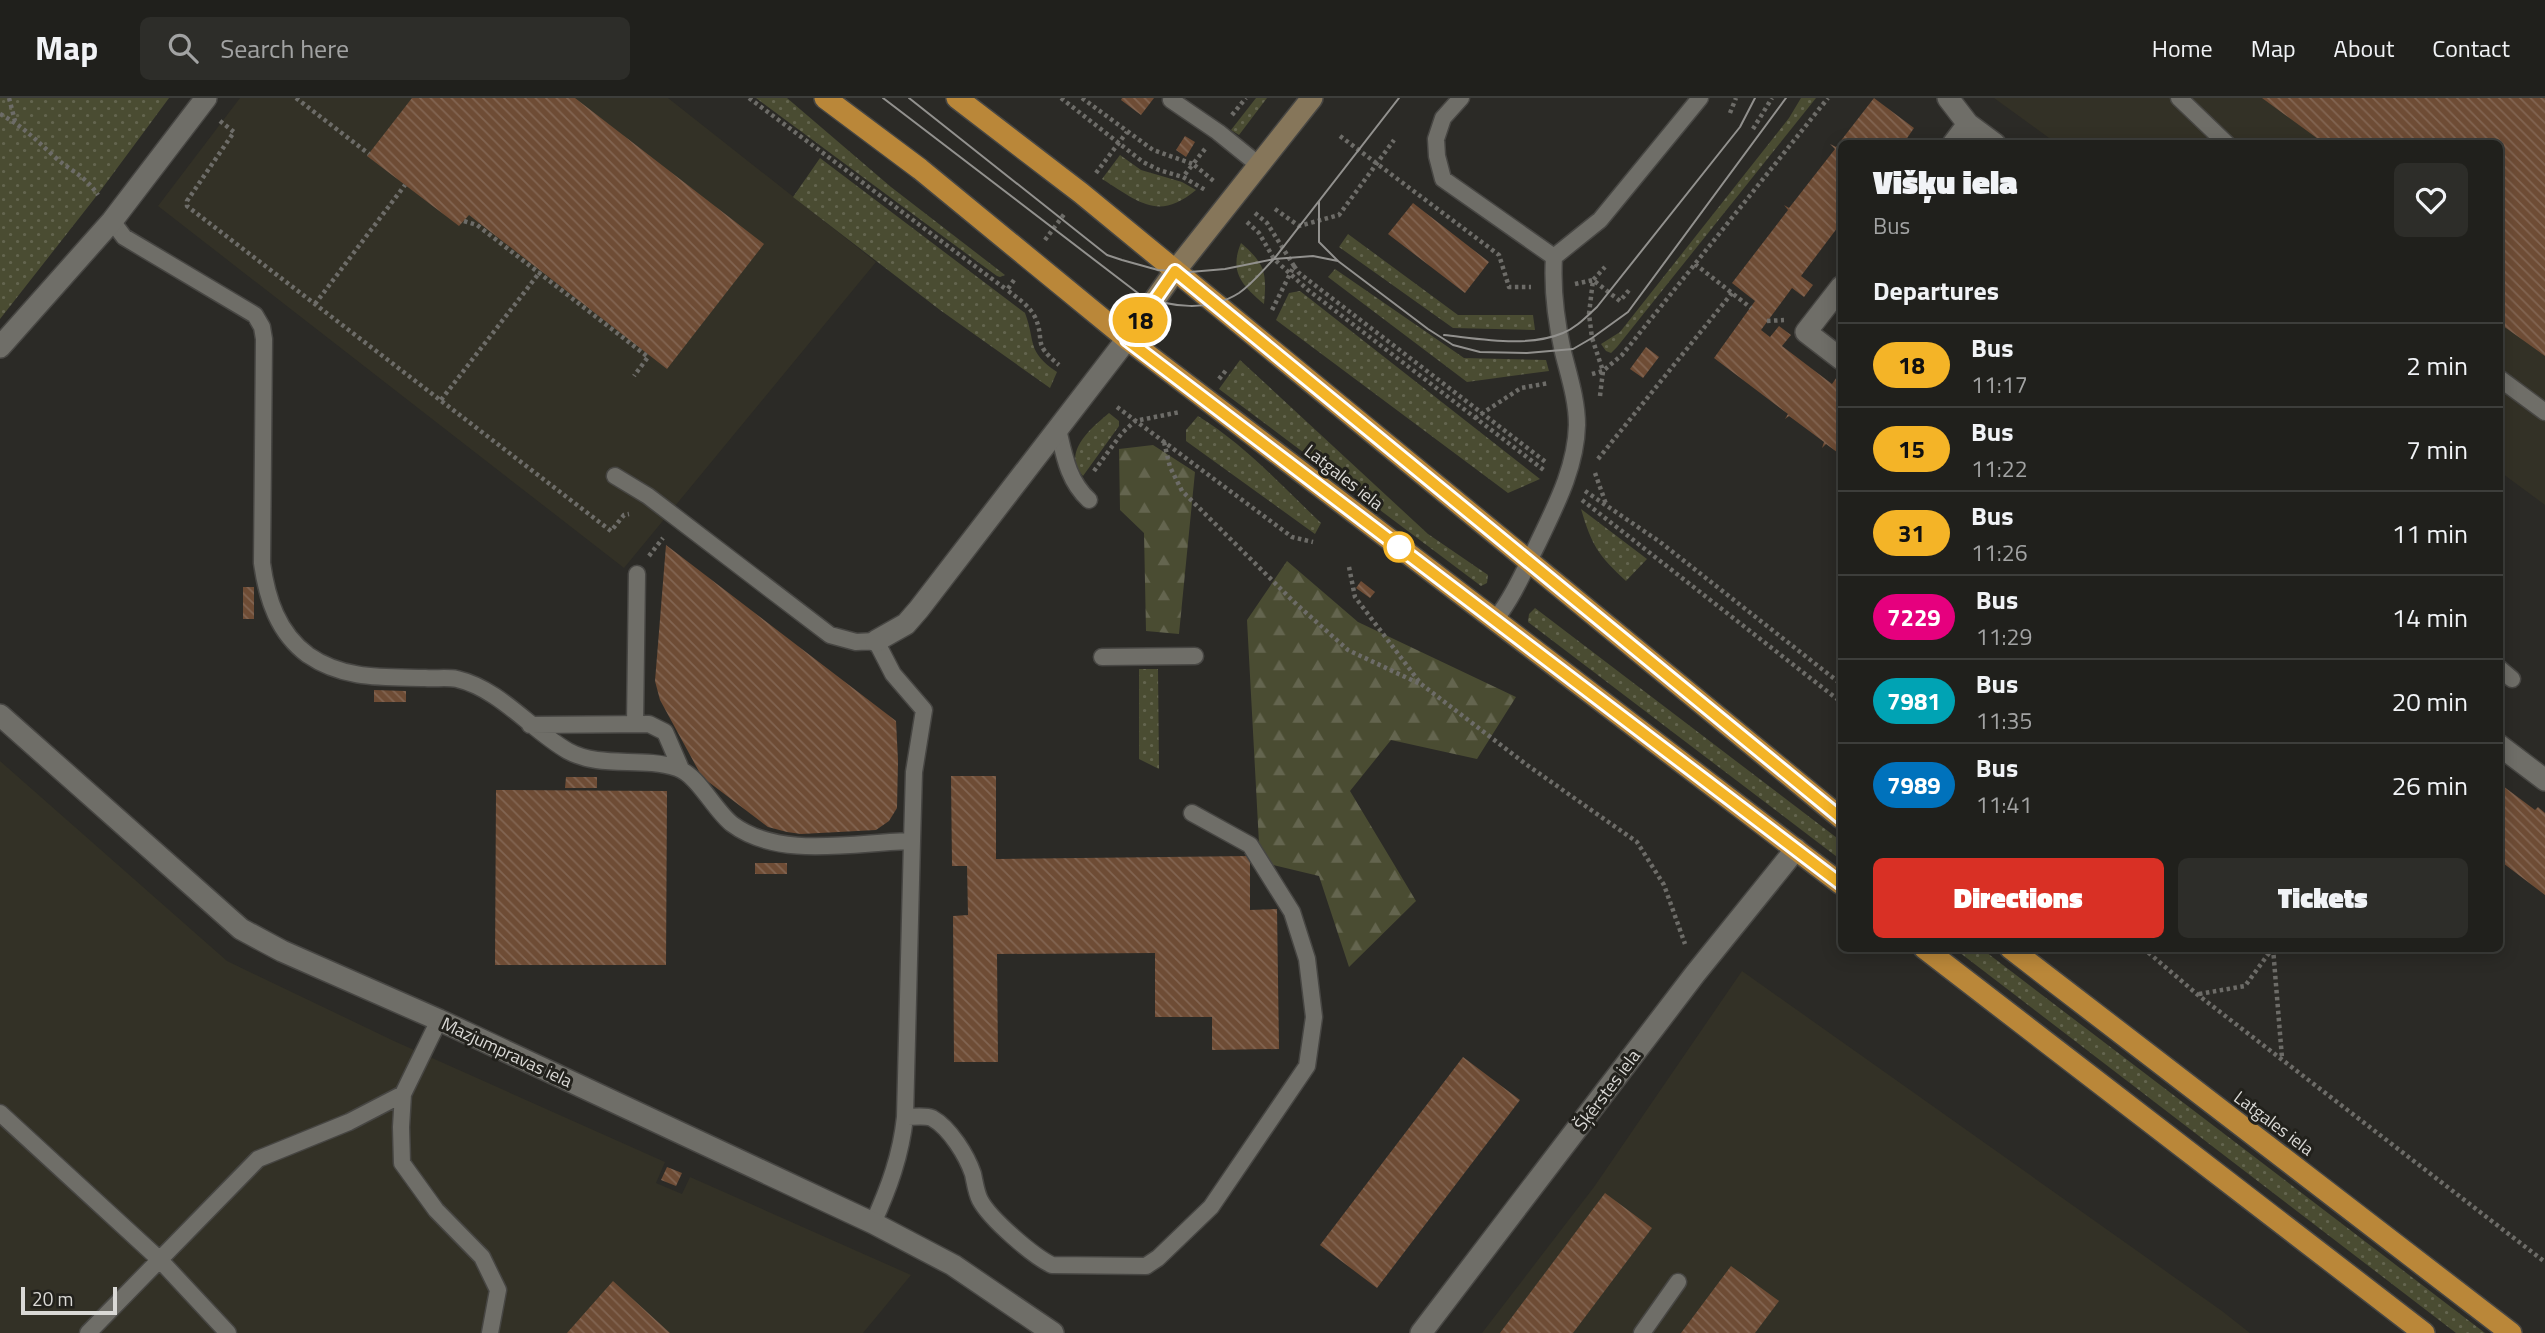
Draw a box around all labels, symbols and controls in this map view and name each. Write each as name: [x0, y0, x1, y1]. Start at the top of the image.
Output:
search box: [140, 17, 630, 80]
text: Map: [35, 23, 98, 73]
icon: search: [164, 29, 202, 67]
text: Search here: [220, 29, 349, 68]
text: Home: [2152, 30, 2213, 66]
text: Map: [2251, 30, 2296, 66]
text: About: [2334, 30, 2394, 66]
text: Contact: [2432, 30, 2510, 66]
text: Višķu iela: [1873, 157, 2018, 207]
button: heart: [2394, 163, 2468, 237]
text: Bus: [1873, 208, 1910, 243]
text: Departures: [1873, 271, 1999, 310]
line badge: 18: [1108, 297, 1172, 343]
text: 18: [1127, 302, 1153, 338]
text: Bus: [1971, 328, 2013, 367]
text: 2 min: [2406, 346, 2468, 385]
text: 18: [1898, 347, 1925, 383]
text: 11:17: [1971, 367, 2028, 402]
text: Bus: [1971, 412, 2013, 451]
text: 7 min: [2406, 430, 2468, 469]
text: 15: [1898, 431, 1925, 467]
street label: Latgales iela: [1299, 437, 1389, 517]
text: 11:22: [1971, 451, 2028, 486]
text: Bus: [1971, 496, 2013, 535]
text: 11 min: [2392, 514, 2468, 553]
text: 31: [1898, 515, 1925, 551]
unlabelled marker: [1384, 532, 1414, 562]
text: 11:26: [1971, 535, 2028, 570]
text: Bus: [1976, 580, 2018, 619]
text: 14 min: [2392, 598, 2468, 637]
text: 7229: [1887, 599, 1941, 635]
text: 11:29: [1976, 619, 2032, 654]
text: Bus: [1976, 664, 2018, 703]
text: 20 min: [2392, 682, 2468, 721]
text: 7981: [1887, 683, 1941, 719]
text: 11:35: [1976, 703, 2032, 738]
text: Bus: [1976, 748, 2018, 787]
text: 26 min: [2392, 766, 2468, 805]
text: 7989: [1887, 767, 1941, 803]
text: 11:41: [1976, 787, 2032, 822]
button: Directions: [1873, 858, 2164, 938]
button: Tickets: [2178, 858, 2468, 938]
street label: Mazjumpravas iela: [437, 1010, 577, 1094]
street label: Šķērstes iela: [1567, 1044, 1647, 1136]
street label: Latgales iela: [2228, 1084, 2320, 1162]
scale bar: [21, 1284, 117, 1316]
text: 20 m: [32, 1284, 73, 1313]

